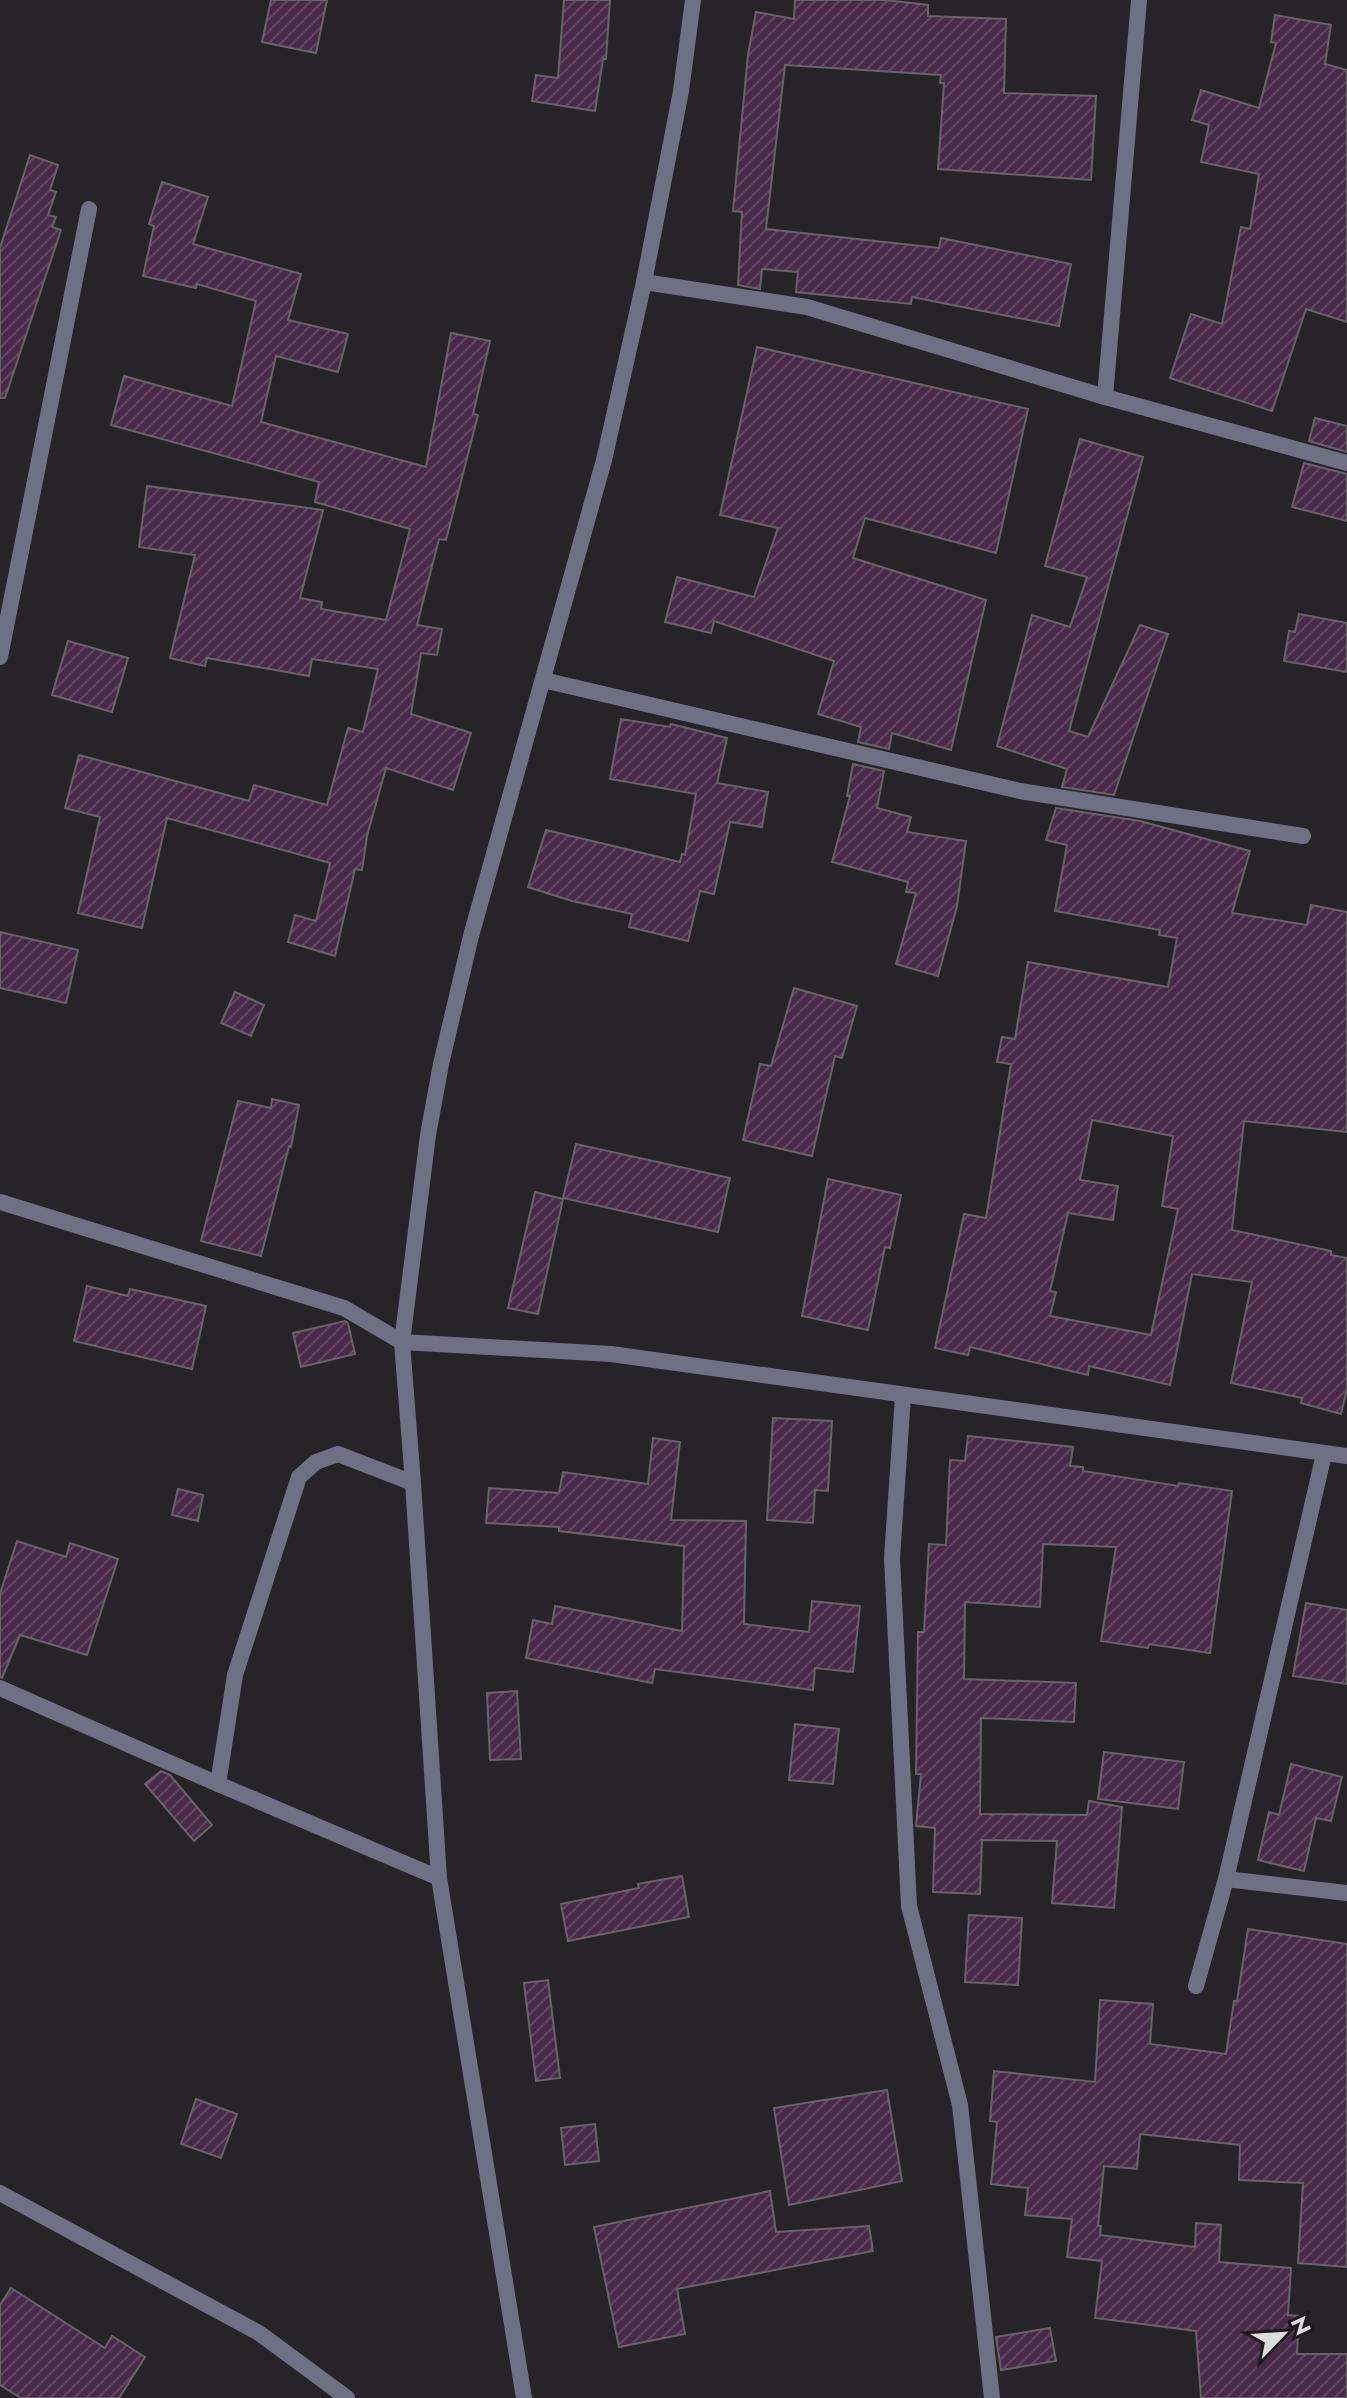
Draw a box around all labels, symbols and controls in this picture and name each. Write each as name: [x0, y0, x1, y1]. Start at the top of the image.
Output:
north arrow: [1243, 2294, 1323, 2374]
text: N: [1283, 2311, 1319, 2340]

